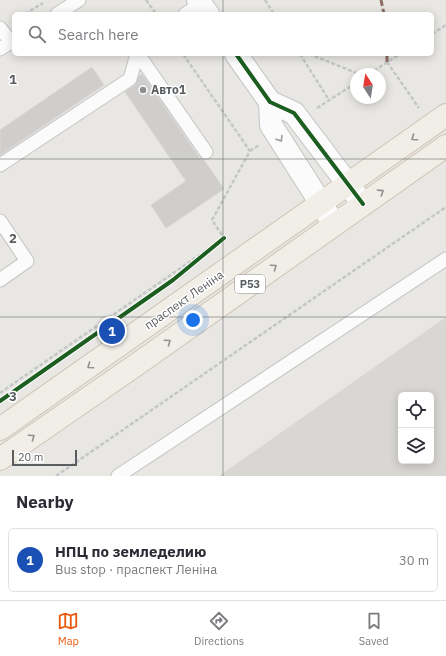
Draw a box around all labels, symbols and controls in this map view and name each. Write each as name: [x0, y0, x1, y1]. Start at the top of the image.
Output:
search box: [12, 12, 434, 56]
icon: search: [26, 23, 48, 45]
text: Search here: [58, 25, 138, 44]
north arrow: [350, 68, 386, 104]
text: 1: [9, 71, 17, 88]
place label: Авто1: [151, 82, 186, 97]
marker: Авто1: [138, 85, 148, 95]
one-way arrow: [411, 133, 418, 141]
one-way arrow: [275, 135, 283, 142]
one-way arrow: [376, 190, 383, 197]
text: 2: [9, 230, 17, 247]
one-way arrow: [270, 265, 277, 272]
street label: праспект Леніна: [141, 266, 227, 332]
road number: Р53: [235, 275, 265, 293]
your location: [183, 310, 203, 330]
pin: 1: [99, 316, 125, 346]
one-way arrow: [164, 340, 171, 347]
one-way arrow: [88, 361, 95, 368]
text: 3: [9, 388, 17, 405]
map controls: [398, 392, 434, 464]
button: locate: [398, 392, 434, 428]
button: layers: [398, 428, 434, 464]
one-way arrow: [28, 434, 35, 442]
scale bar: [12, 448, 77, 467]
text: 20 m: [18, 450, 43, 464]
text: Nearby: [16, 491, 74, 513]
text: НПЦ по земледелию: [55, 542, 206, 561]
text: 1: [26, 552, 34, 569]
text: 30 m: [399, 552, 429, 569]
text: Bus stop · праспект Леніна: [55, 561, 217, 578]
tab: Map: [57, 610, 79, 648]
tab: Directions: [194, 610, 244, 648]
tab: Saved: [359, 610, 389, 648]

